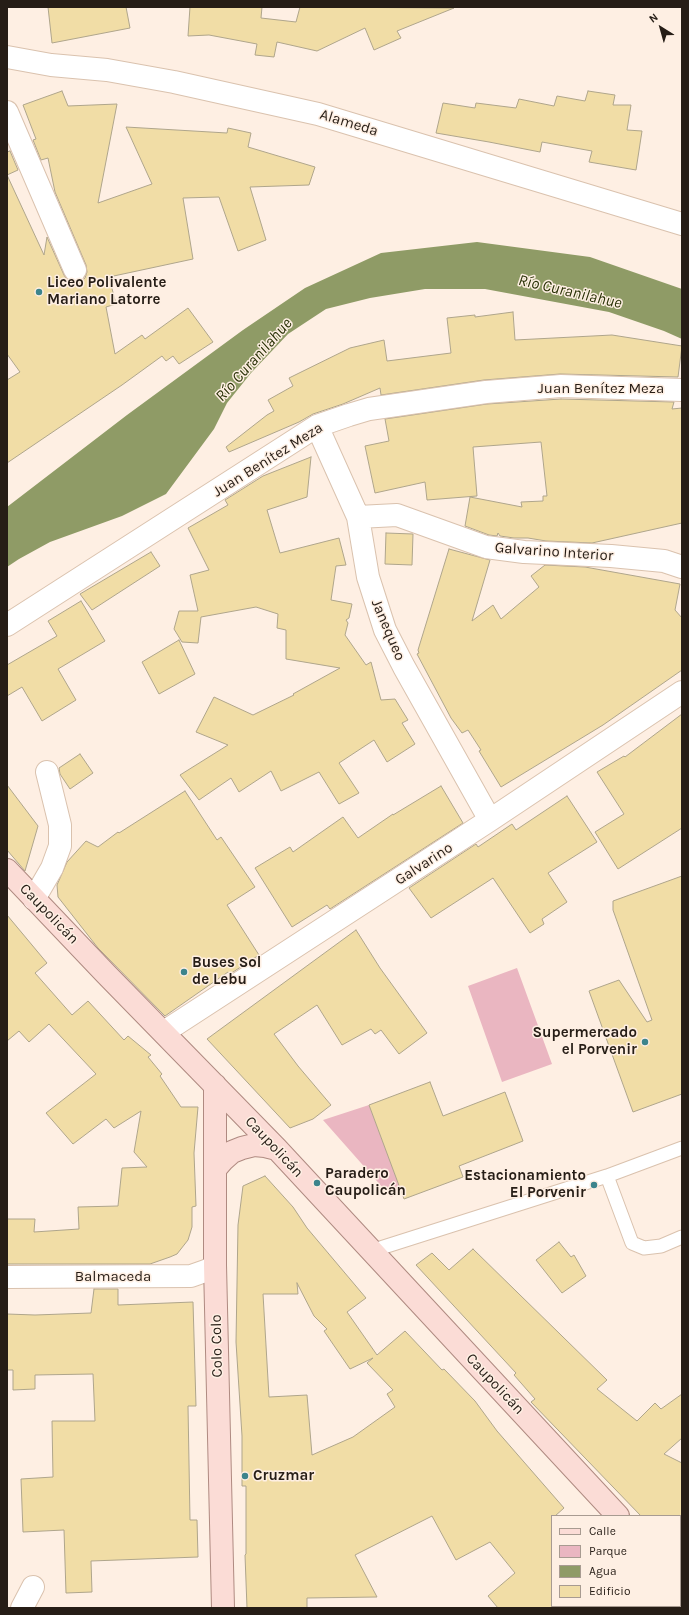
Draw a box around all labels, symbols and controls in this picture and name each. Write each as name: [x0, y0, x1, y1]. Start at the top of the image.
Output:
north arrow: [641, 8, 681, 48]
text: N: [646, 10, 661, 26]
street label: Alameda: [318, 106, 380, 140]
water label: Río Curanilahue: [516, 271, 624, 313]
place label: Liceo Polivalente Mariano Latorre: [47, 274, 166, 309]
marker: Liceo Polivalente Mariano Latorre: [34, 287, 44, 297]
water label: Río Curanilahue: [212, 314, 296, 406]
street label: Juan Benítez Meza: [538, 380, 664, 398]
street label: Juan Benítez Meza: [210, 419, 326, 501]
street label: Galvarino Interior: [494, 539, 614, 565]
street label: Janequeo: [367, 597, 409, 663]
street label: Galvarino: [392, 839, 456, 889]
street label: Caupolicán: [16, 880, 82, 948]
place label: Buses Sol de Lebu: [192, 954, 261, 989]
marker: Buses Sol de Lebu: [179, 967, 189, 977]
place label: Supermercado el Porvenir: [533, 1024, 637, 1059]
marker: Supermercado el Porvenir: [640, 1037, 650, 1047]
street label: Caupolicán: [241, 1113, 307, 1181]
place label: Paradero Caupolicán: [325, 1165, 406, 1200]
place label: Estacionamiento El Porvenir: [464, 1167, 586, 1202]
marker: Paradero Caupolicán: [312, 1178, 322, 1188]
marker: Estacionamiento El Porvenir: [589, 1180, 599, 1190]
street label: Balmaceda: [75, 1268, 151, 1286]
street label: Colo Colo: [207, 1314, 227, 1378]
street label: Caupolicán: [462, 1350, 528, 1418]
place label: Cruzmar: [253, 1467, 314, 1485]
marker: Cruzmar: [240, 1471, 250, 1481]
legend: [551, 1515, 681, 1607]
text: Calle: [589, 1524, 616, 1538]
text: Parque: [589, 1544, 627, 1558]
text: Agua: [589, 1564, 617, 1578]
text: Edificio: [589, 1584, 630, 1598]

